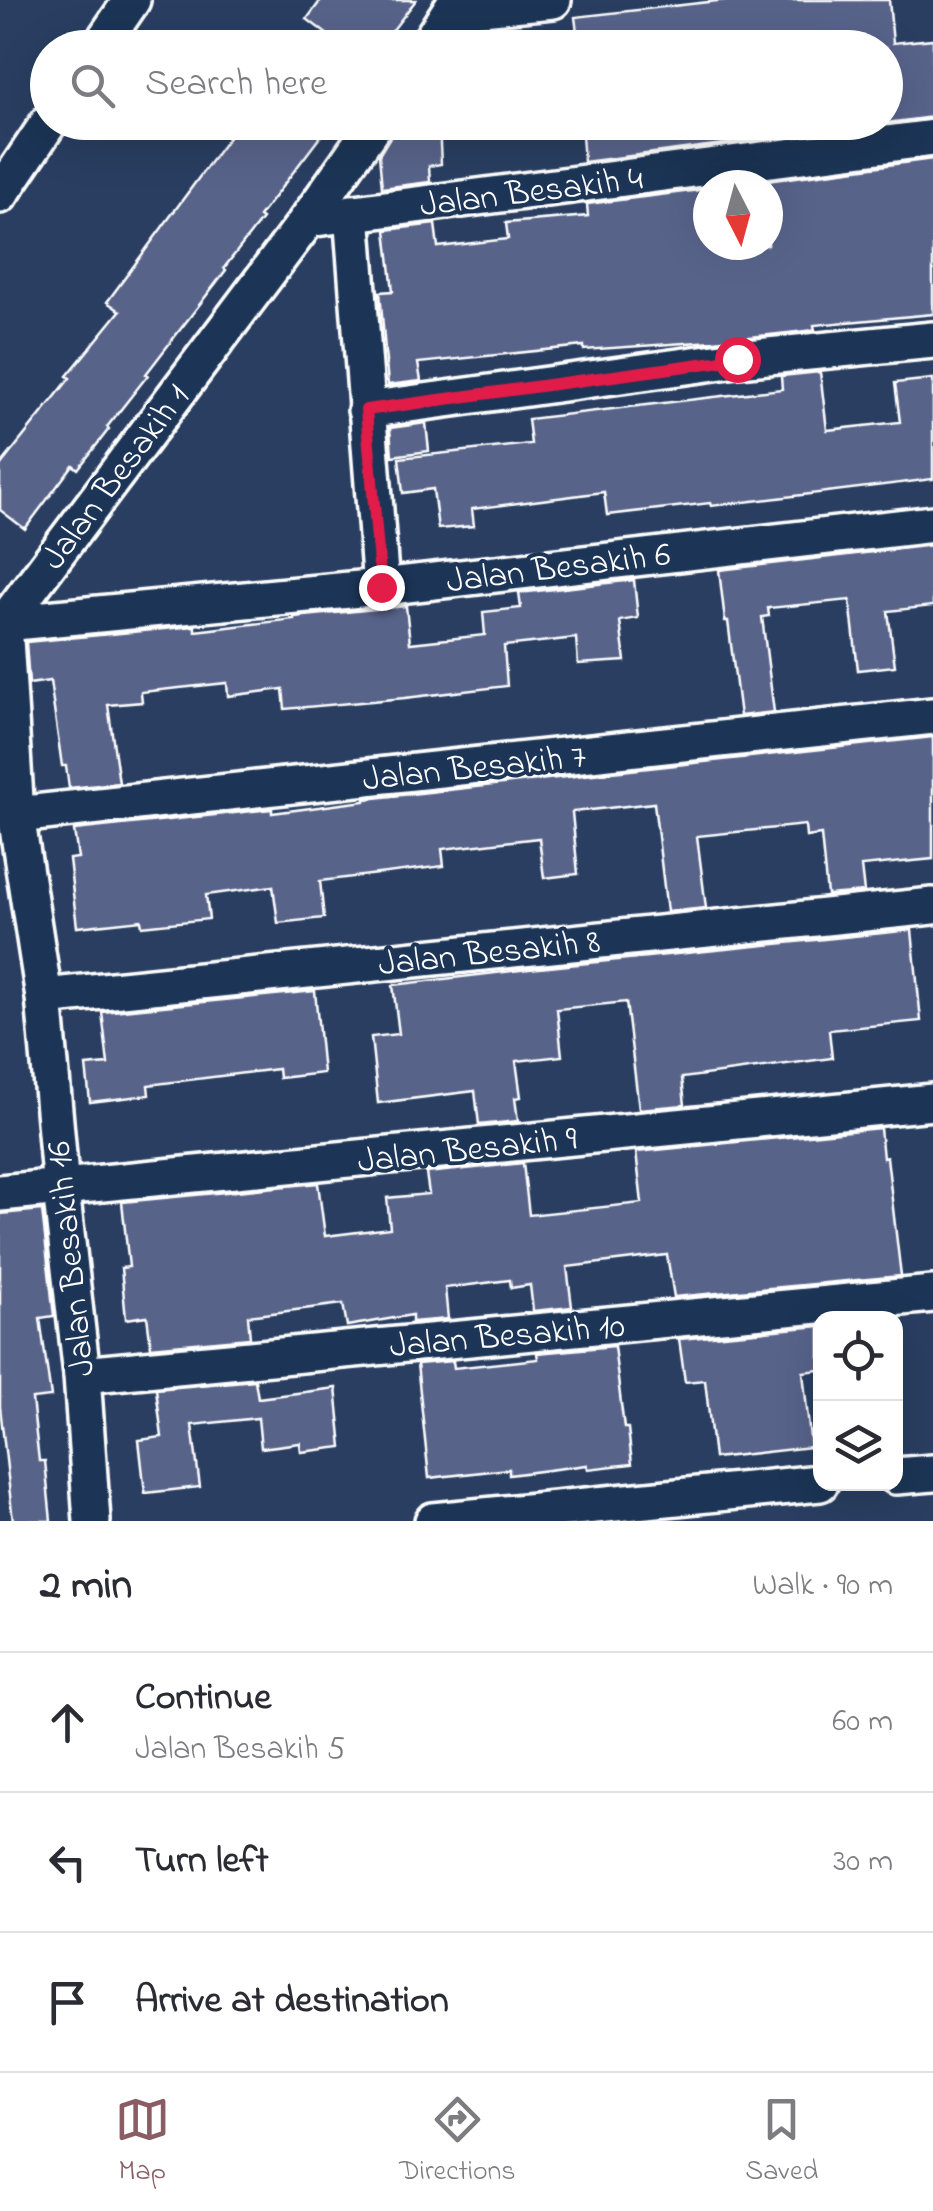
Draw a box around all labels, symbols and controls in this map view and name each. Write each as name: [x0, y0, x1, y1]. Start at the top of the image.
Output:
search box: [30, 30, 903, 140]
text: Search here: [145, 57, 327, 113]
icon: search: [65, 58, 120, 113]
street label: Jalan Besakih 4: [417, 155, 646, 232]
north arrow: [693, 170, 783, 260]
route start: [715, 337, 761, 383]
street label: Jalan Besakih 1: [30, 375, 204, 582]
street label: Jalan Besakih 6: [444, 530, 673, 609]
route end: [359, 565, 405, 611]
street label: Jalan Besakih 7: [360, 732, 588, 807]
street label: Jalan Besakih 8: [376, 917, 603, 991]
street label: Jalan Besakih 9: [355, 1115, 580, 1188]
street label: Jalan Besakih 16: [35, 1138, 110, 1379]
street label: Jalan Besakih 10: [388, 1302, 627, 1373]
map controls: [813, 1311, 903, 1491]
button: locate: [813, 1311, 903, 1401]
button: layers: [813, 1401, 903, 1491]
text: 2 min: [40, 1556, 132, 1617]
text: Walk · 90 m: [752, 1563, 893, 1610]
text: Continue: [135, 1671, 271, 1727]
icon: ahead: [40, 1695, 95, 1750]
text: 60 m: [832, 1699, 893, 1746]
text: Jalan Besakih 5: [135, 1727, 345, 1774]
text: Turn left: [135, 1834, 268, 1890]
icon: left: [40, 1835, 95, 1890]
text: 30 m: [833, 1839, 893, 1886]
text: Arrive at destination: [135, 1974, 449, 2030]
icon: arrive: [40, 1975, 95, 2030]
tab: Map: [115, 2092, 170, 2193]
tab: Directions: [399, 2092, 516, 2193]
tab: Saved: [745, 2092, 818, 2193]

